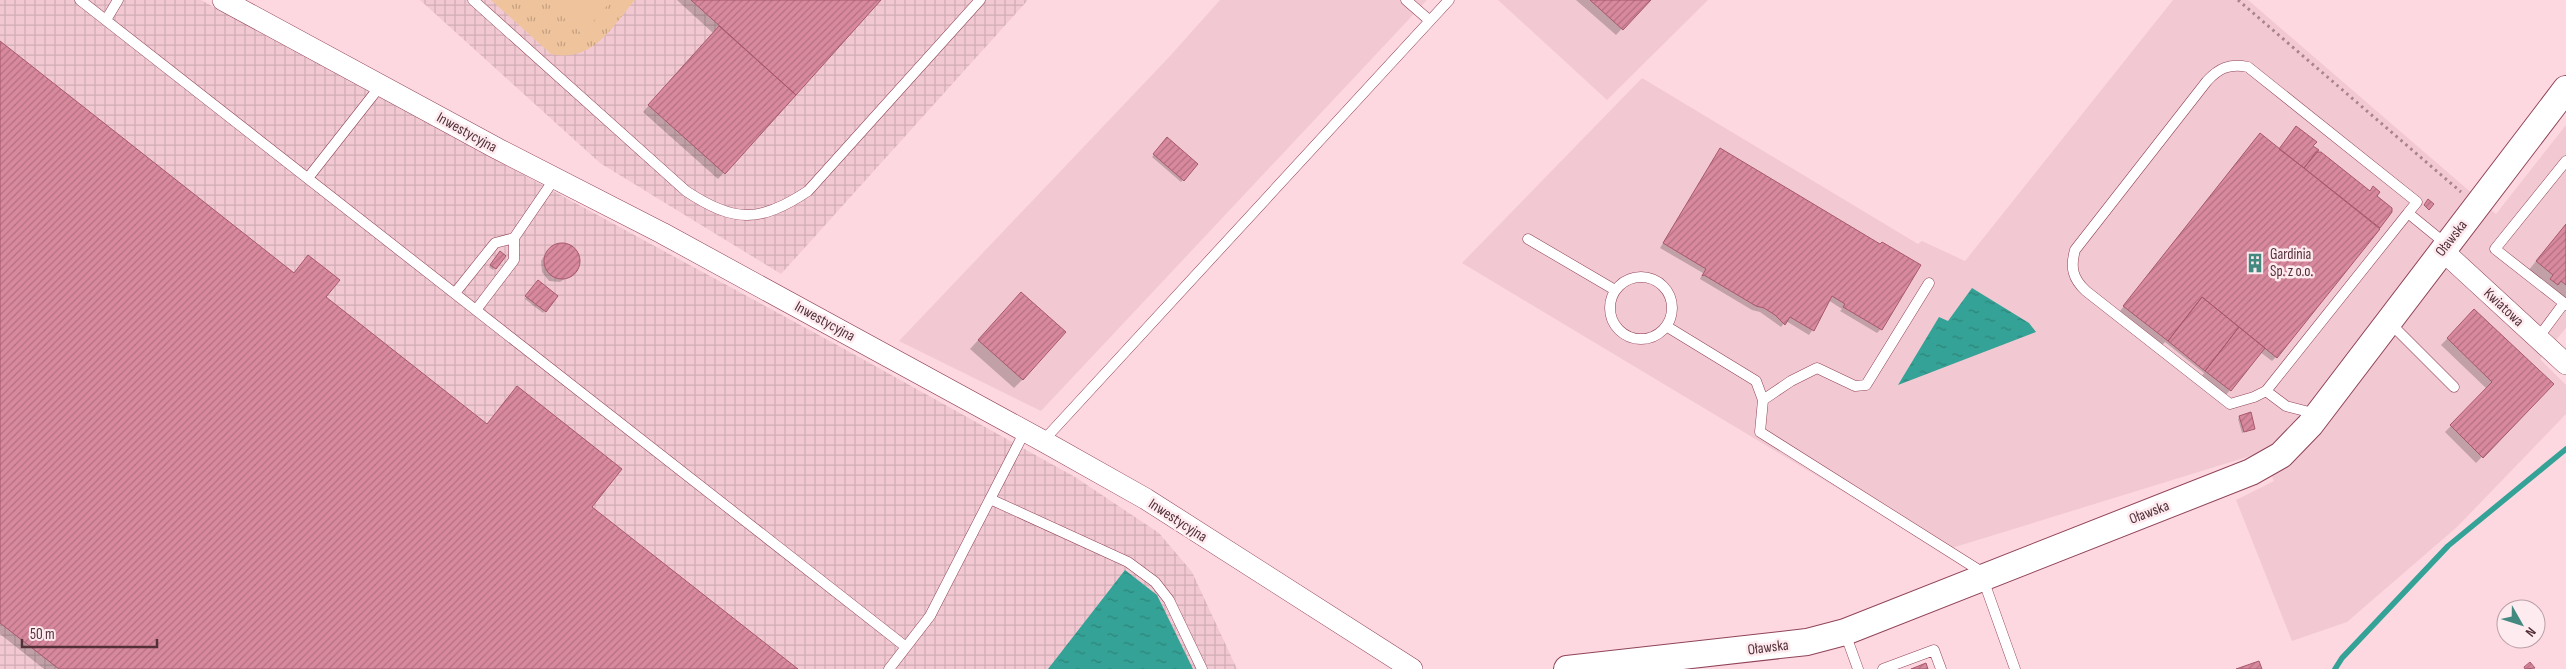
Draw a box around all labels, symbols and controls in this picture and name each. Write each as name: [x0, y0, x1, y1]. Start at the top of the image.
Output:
street label: Inwestycyjna: [433, 108, 500, 157]
street label: Oławska: [2431, 216, 2472, 260]
place label: Gardinia Sp. z o.o.: [2270, 245, 2313, 281]
building icon: Gardinia Sp. z o.o.: [2244, 252, 2266, 274]
street label: Kwiatowa: [2480, 284, 2528, 331]
street label: Inwestycyjna: [791, 297, 858, 346]
street label: Inwestycyjna: [1145, 494, 1211, 547]
street label: Oławska: [2127, 496, 2172, 529]
north arrow: [2496, 599, 2546, 649]
scale bar: [22, 616, 158, 648]
text: N: [2522, 624, 2540, 640]
text: 50 m: [30, 625, 55, 644]
street label: Oławska: [1746, 636, 1790, 659]

